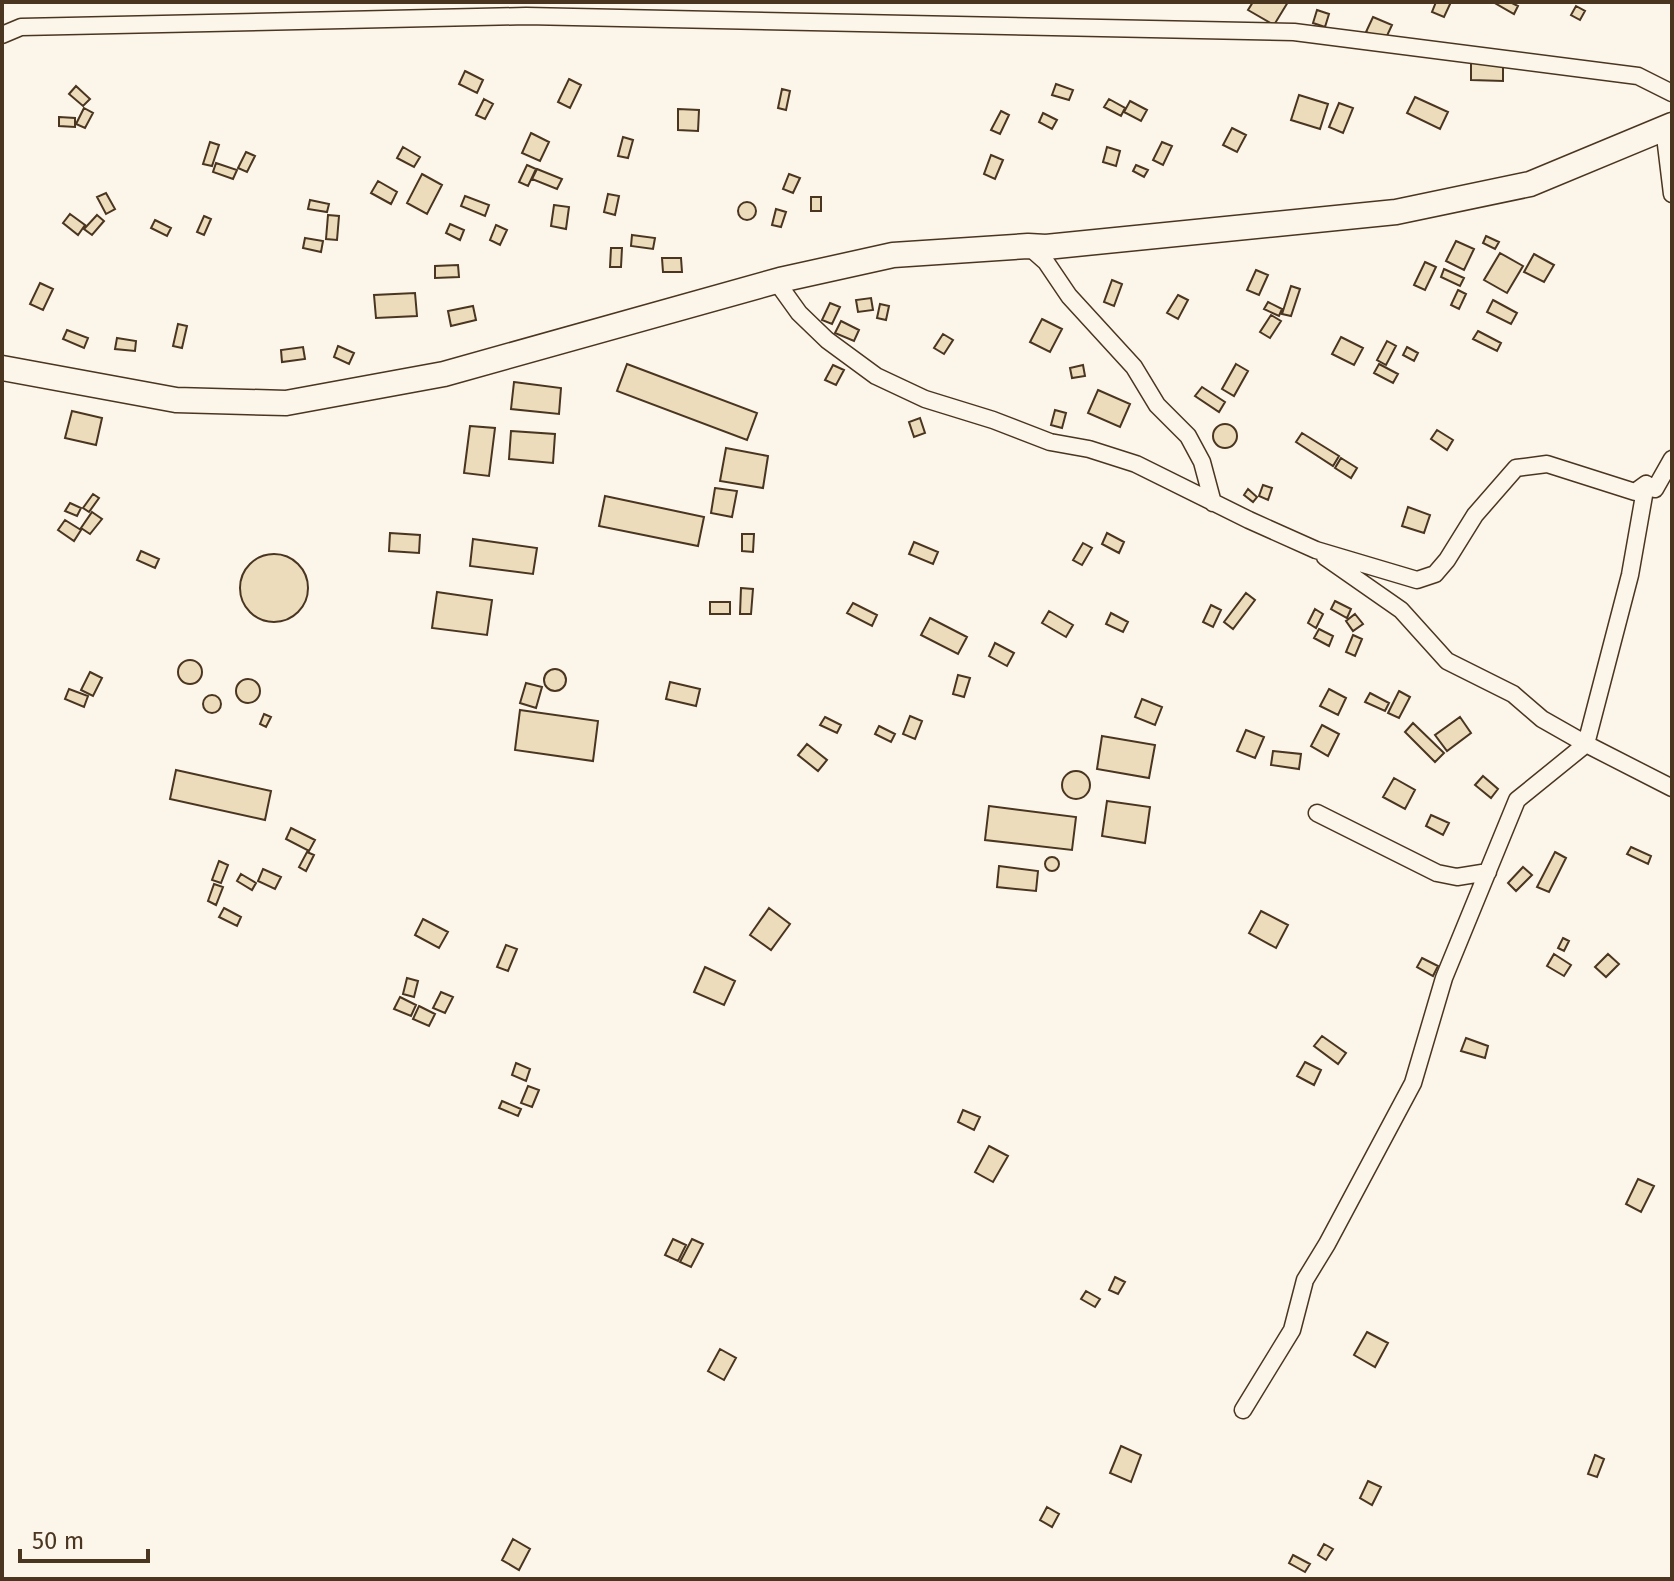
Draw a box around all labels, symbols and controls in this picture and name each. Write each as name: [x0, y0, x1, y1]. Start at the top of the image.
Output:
scale bar: [20, 1513, 148, 1563]
text: 50 m: [32, 1527, 84, 1555]

